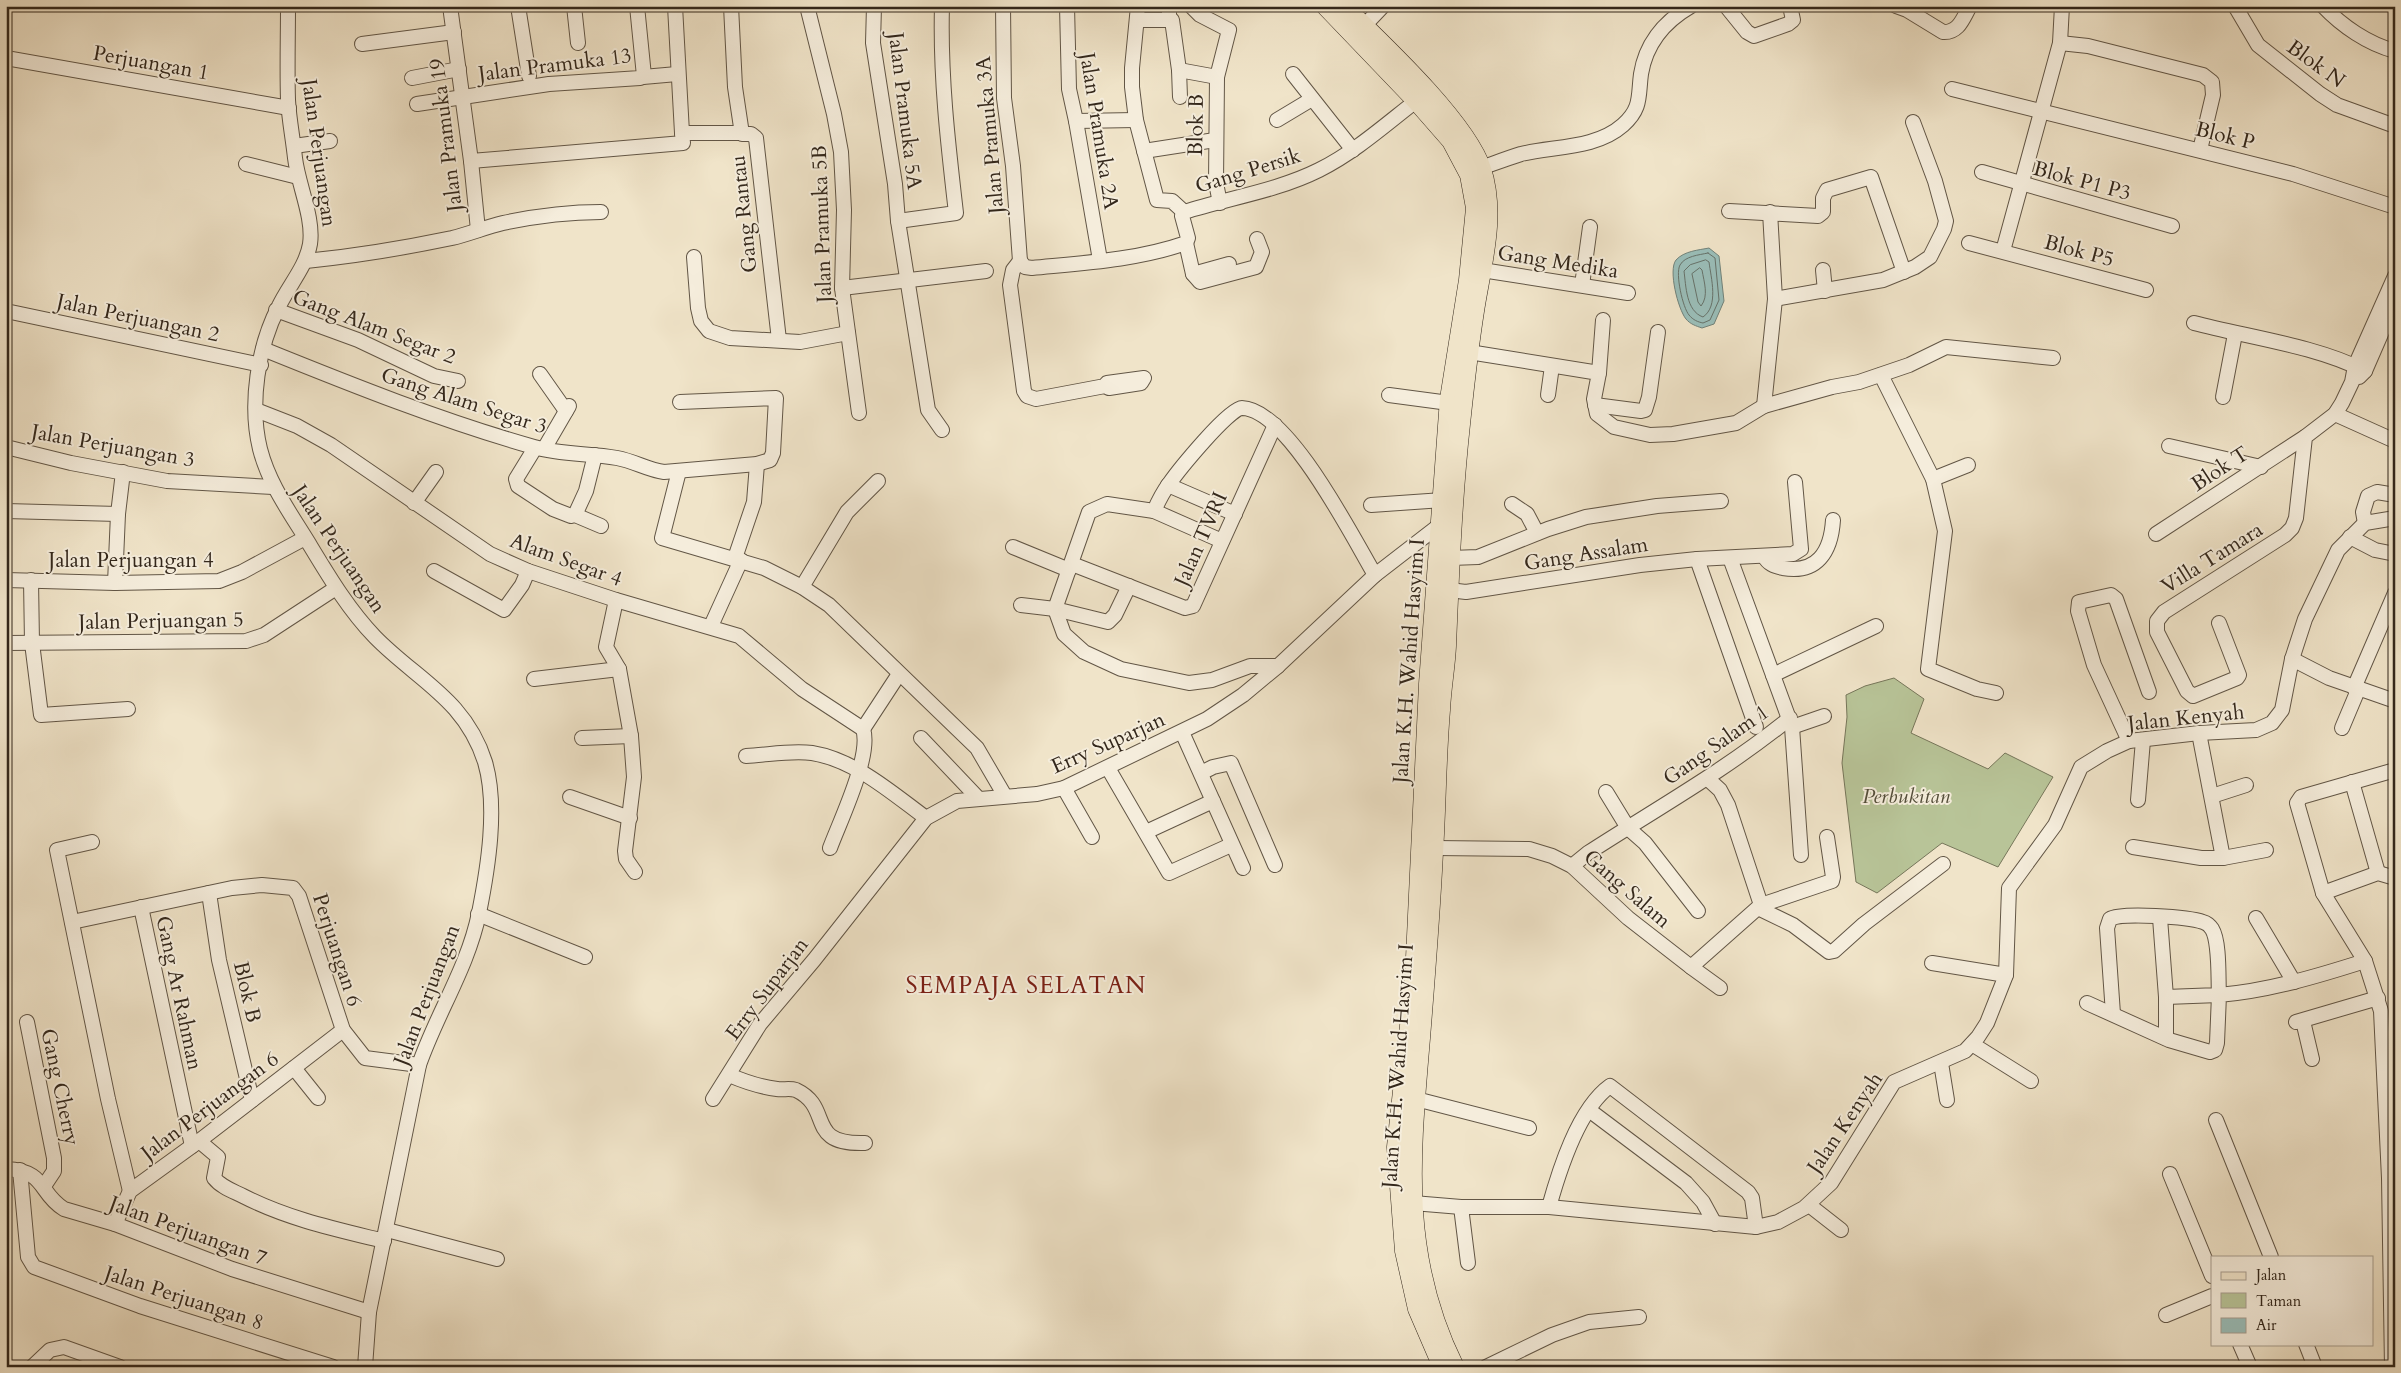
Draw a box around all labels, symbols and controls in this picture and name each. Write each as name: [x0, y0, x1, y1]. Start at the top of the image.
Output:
street label: Jalan Pramuka 5A: [881, 28, 929, 191]
street label: Blok N: [2281, 33, 2351, 95]
street label: Perjuangan 1: [91, 39, 211, 87]
street label: Jalan Pramuka 13: [474, 41, 633, 89]
street label: Jalan Pramuka 2A: [1072, 48, 1126, 211]
street label: Jalan Pramuka 3A: [969, 55, 1012, 218]
street label: Jalan Pramuka 19: [422, 57, 470, 216]
street label: Jalan Perjuangan: [294, 74, 344, 229]
street label: Blok B: [1181, 94, 1211, 156]
street label: Blok P: [2192, 115, 2258, 157]
street label: Gang Persik: [1192, 141, 1305, 201]
street label: Jalan Pramuka 5B: [805, 145, 839, 306]
street label: Gang Rantau: [723, 154, 765, 274]
street label: Blok P1 P3: [2030, 154, 2134, 208]
street label: Blok P5: [2041, 228, 2117, 274]
street label: Gang Medika: [1496, 238, 1620, 286]
street label: Gang Alam Segar 2: [288, 283, 460, 372]
street label: Jalan Perjuangan 2: [51, 286, 222, 349]
street label: Gang Alam Segar 3: [377, 361, 551, 441]
street label: Jalan Perjuangan 3: [26, 417, 197, 475]
street label: Blok T: [2186, 440, 2254, 498]
street label: Jalan Perjuangan: [284, 477, 393, 619]
street label: Jalan TVRI: [1166, 487, 1235, 594]
street label: Villa Tamara: [2156, 515, 2268, 601]
street label: Alam Segar 4: [506, 526, 626, 594]
street label: Gang Assalam: [1522, 530, 1650, 578]
street label: Jalan K.H. Wahid Hasyim I: [1386, 538, 1432, 787]
street label: Jalan Perjuangan 4: [45, 546, 214, 575]
street label: Jalan Perjuangan 5: [75, 605, 244, 637]
street label: Jalan Kenyah: [2123, 697, 2246, 739]
street label: Gang Salam 1: [1657, 698, 1775, 792]
street label: Erry Suparjan: [1046, 705, 1170, 781]
park label: Perbukitan: [1862, 782, 1951, 811]
street label: Gang Salam: [1577, 843, 1677, 935]
street label: Perjuangan 6: [305, 890, 369, 1010]
street label: Gang Ar Rahman: [148, 913, 210, 1073]
street label: Jalan Perjuangan: [386, 920, 467, 1073]
street label: Erry Suparjan: [719, 932, 815, 1046]
street label: Jalan K.H. Wahid Hasyim I: [1375, 943, 1421, 1192]
street label: Blok B: [226, 958, 268, 1026]
district label: SEMPAJA SELATAN: [906, 969, 1146, 1002]
street label: Gang Cherry: [33, 1026, 87, 1148]
street label: Jalan Perjuangan 6: [133, 1045, 285, 1169]
street label: Jalan Kenyah: [1799, 1066, 1890, 1182]
street label: Jalan Perjuangan 7: [102, 1188, 271, 1273]
legend: [2211, 1256, 2374, 1346]
street label: Jalan Perjuangan 8: [98, 1258, 267, 1337]
text: Jalan: [2254, 1265, 2287, 1285]
text: Taman: [2256, 1291, 2302, 1311]
text: Air: [2256, 1315, 2277, 1335]

